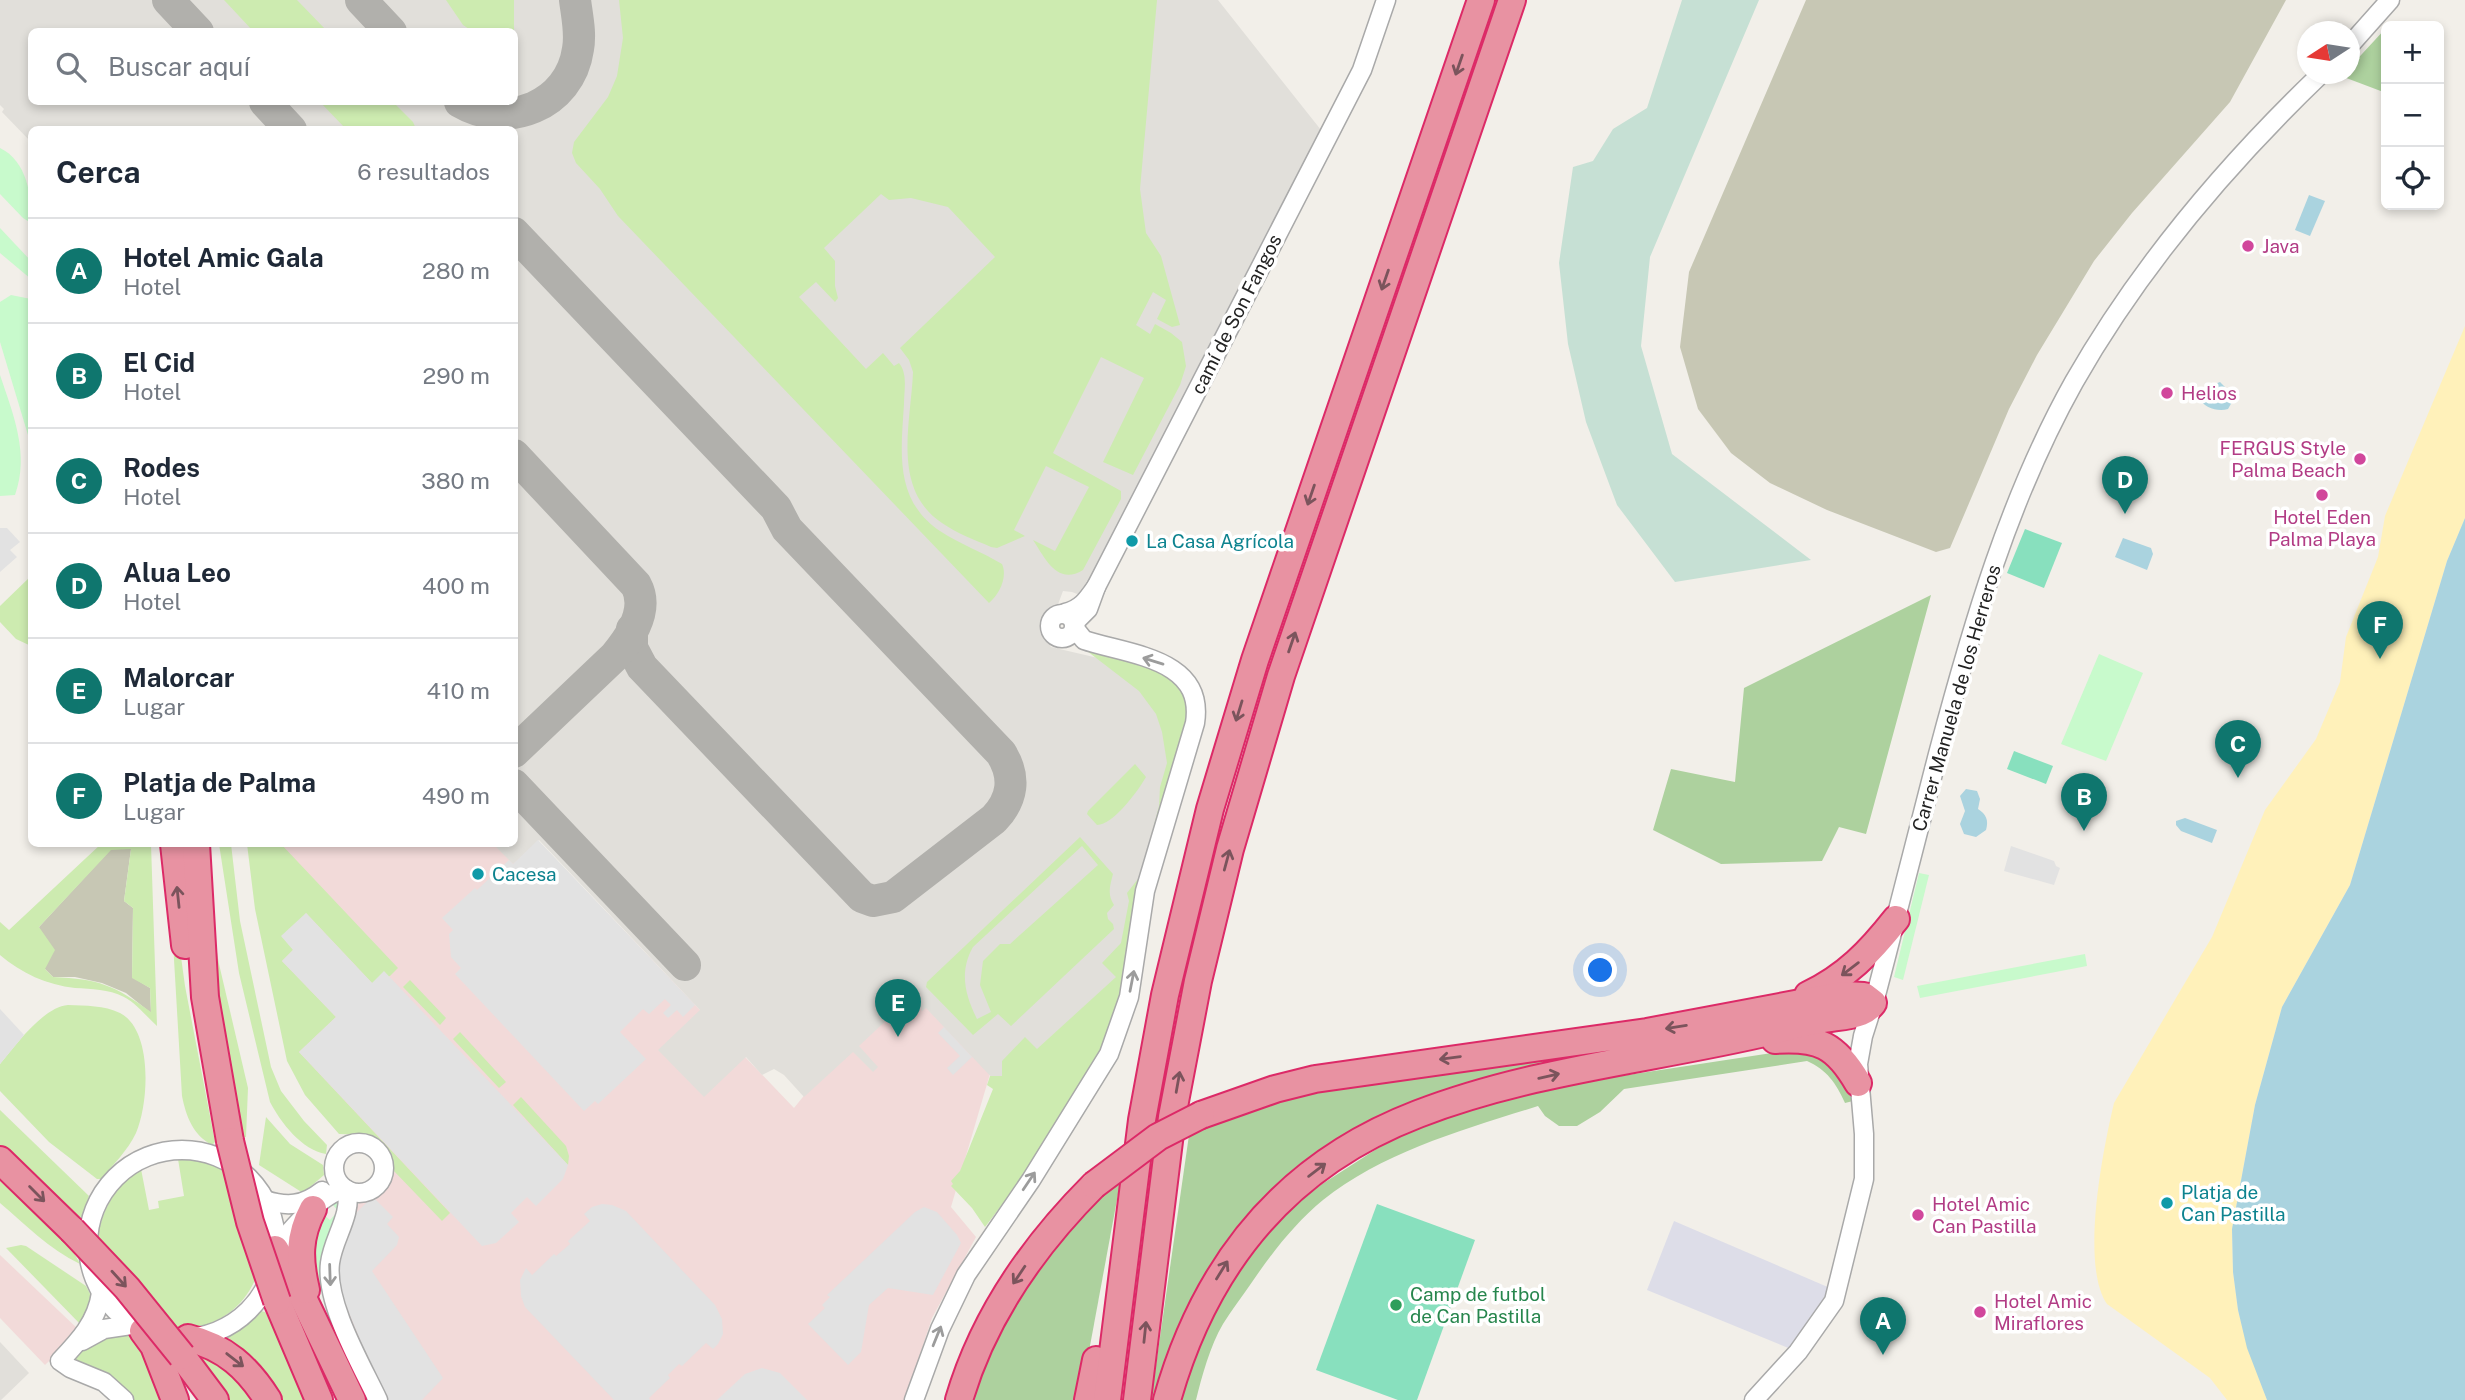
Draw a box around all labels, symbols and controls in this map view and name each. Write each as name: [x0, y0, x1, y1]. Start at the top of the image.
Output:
north arrow: [2297, 21, 2360, 84]
map controls: [2381, 21, 2444, 210]
button: +: [2381, 21, 2444, 84]
search box: [28, 28, 518, 105]
icon: search: [52, 48, 90, 86]
text: Buscar aquí: [108, 51, 250, 82]
one-way arrow: [1452, 53, 1464, 75]
button: −: [2381, 84, 2444, 147]
button: locate: [2381, 147, 2444, 210]
text: Cerca: [56, 154, 141, 190]
text: 6 resultados: [357, 158, 490, 185]
street label: camí de Son Fangos: [1186, 231, 1286, 397]
place label: Java: [2262, 235, 2299, 257]
marker: Java: [2240, 238, 2256, 254]
text: Hotel Amic Gala: [123, 242, 324, 273]
text: A: [71, 257, 87, 284]
text: 280 m: [422, 257, 490, 284]
one-way arrow: [1378, 268, 1390, 290]
text: Hotel: [123, 273, 182, 300]
text: El Cid: [123, 347, 195, 378]
text: B: [71, 362, 87, 389]
text: 290 m: [423, 362, 490, 389]
text: Hotel: [123, 378, 182, 405]
place label: Helios: [2181, 382, 2237, 404]
marker: Helios: [2159, 385, 2175, 401]
place label: FERGUS Style Palma Beach: [2220, 437, 2346, 481]
marker: FERGUS Style Palma Beach: [2352, 451, 2368, 467]
text: Rodes: [123, 452, 200, 483]
pin: D: [2102, 456, 2148, 514]
text: C: [71, 467, 87, 494]
text: 380 m: [421, 467, 490, 494]
text: Hotel: [123, 483, 182, 510]
one-way arrow: [1304, 484, 1317, 506]
marker: Hotel Eden Palma Playa: [2314, 487, 2330, 503]
place label: Hotel Eden Palma Playa: [2268, 506, 2376, 550]
place label: La Casa Agrícola: [1146, 530, 1294, 552]
marker: La Casa Agrícola: [1124, 533, 1140, 549]
text: Alua Leo: [123, 557, 231, 588]
street label: Carrer Manuela de los Herreros: [1907, 562, 2005, 834]
text: D: [71, 572, 87, 599]
text: 400 m: [422, 572, 490, 599]
text: Hotel: [123, 588, 182, 615]
pin: F: [2357, 601, 2403, 659]
one-way arrow: [1287, 632, 1299, 654]
one-way arrow: [1143, 653, 1165, 666]
text: Malorcar: [123, 662, 235, 693]
text: E: [72, 677, 86, 704]
text: 410 m: [427, 677, 490, 704]
text: Lugar: [123, 693, 185, 720]
one-way arrow: [1231, 699, 1244, 721]
pin: C: [2215, 720, 2261, 778]
text: Platja de Palma: [123, 767, 316, 798]
pin: B: [2061, 773, 2107, 831]
text: F: [72, 782, 86, 809]
text: 490 m: [422, 782, 490, 809]
text: Lugar: [123, 798, 185, 825]
one-way arrow: [1221, 849, 1234, 872]
place label: Cacesa: [492, 863, 557, 885]
marker: Cacesa: [470, 866, 486, 882]
one-way arrow: [172, 886, 185, 908]
your location: [1583, 953, 1617, 987]
one-way arrow: [1841, 962, 1859, 977]
one-way arrow: [1126, 970, 1140, 993]
pin: E: [875, 979, 921, 1037]
one-way arrow: [1665, 1021, 1688, 1034]
one-way arrow: [1439, 1052, 1462, 1065]
one-way arrow: [1537, 1069, 1560, 1083]
one-way arrow: [1172, 1072, 1185, 1094]
one-way arrow: [1308, 1163, 1326, 1178]
one-way arrow: [1022, 1172, 1036, 1192]
place label: Platja de Can Pastilla: [2181, 1181, 2286, 1225]
one-way arrow: [28, 1186, 45, 1203]
place label: Hotel Amic Can Pastilla: [1932, 1193, 2037, 1237]
marker: Platja de Can Pastilla: [2159, 1195, 2175, 1211]
marker: Hotel Amic Can Pastilla: [1910, 1207, 1926, 1223]
one-way arrow: [1216, 1261, 1230, 1281]
one-way arrow: [324, 1263, 337, 1286]
one-way arrow: [1012, 1265, 1026, 1284]
one-way arrow: [111, 1270, 127, 1288]
place label: Camp de futbol de Can Pastilla: [1410, 1283, 1546, 1327]
place label: Hotel Amic Miraflores: [1994, 1290, 2092, 1334]
marker: Camp de futbol de Can Pastilla: [1388, 1297, 1404, 1313]
pin: A: [1860, 1297, 1906, 1355]
marker: Hotel Amic Miraflores: [1972, 1304, 1988, 1320]
one-way arrow: [1138, 1321, 1151, 1344]
one-way arrow: [932, 1326, 945, 1347]
one-way arrow: [225, 1352, 244, 1367]

